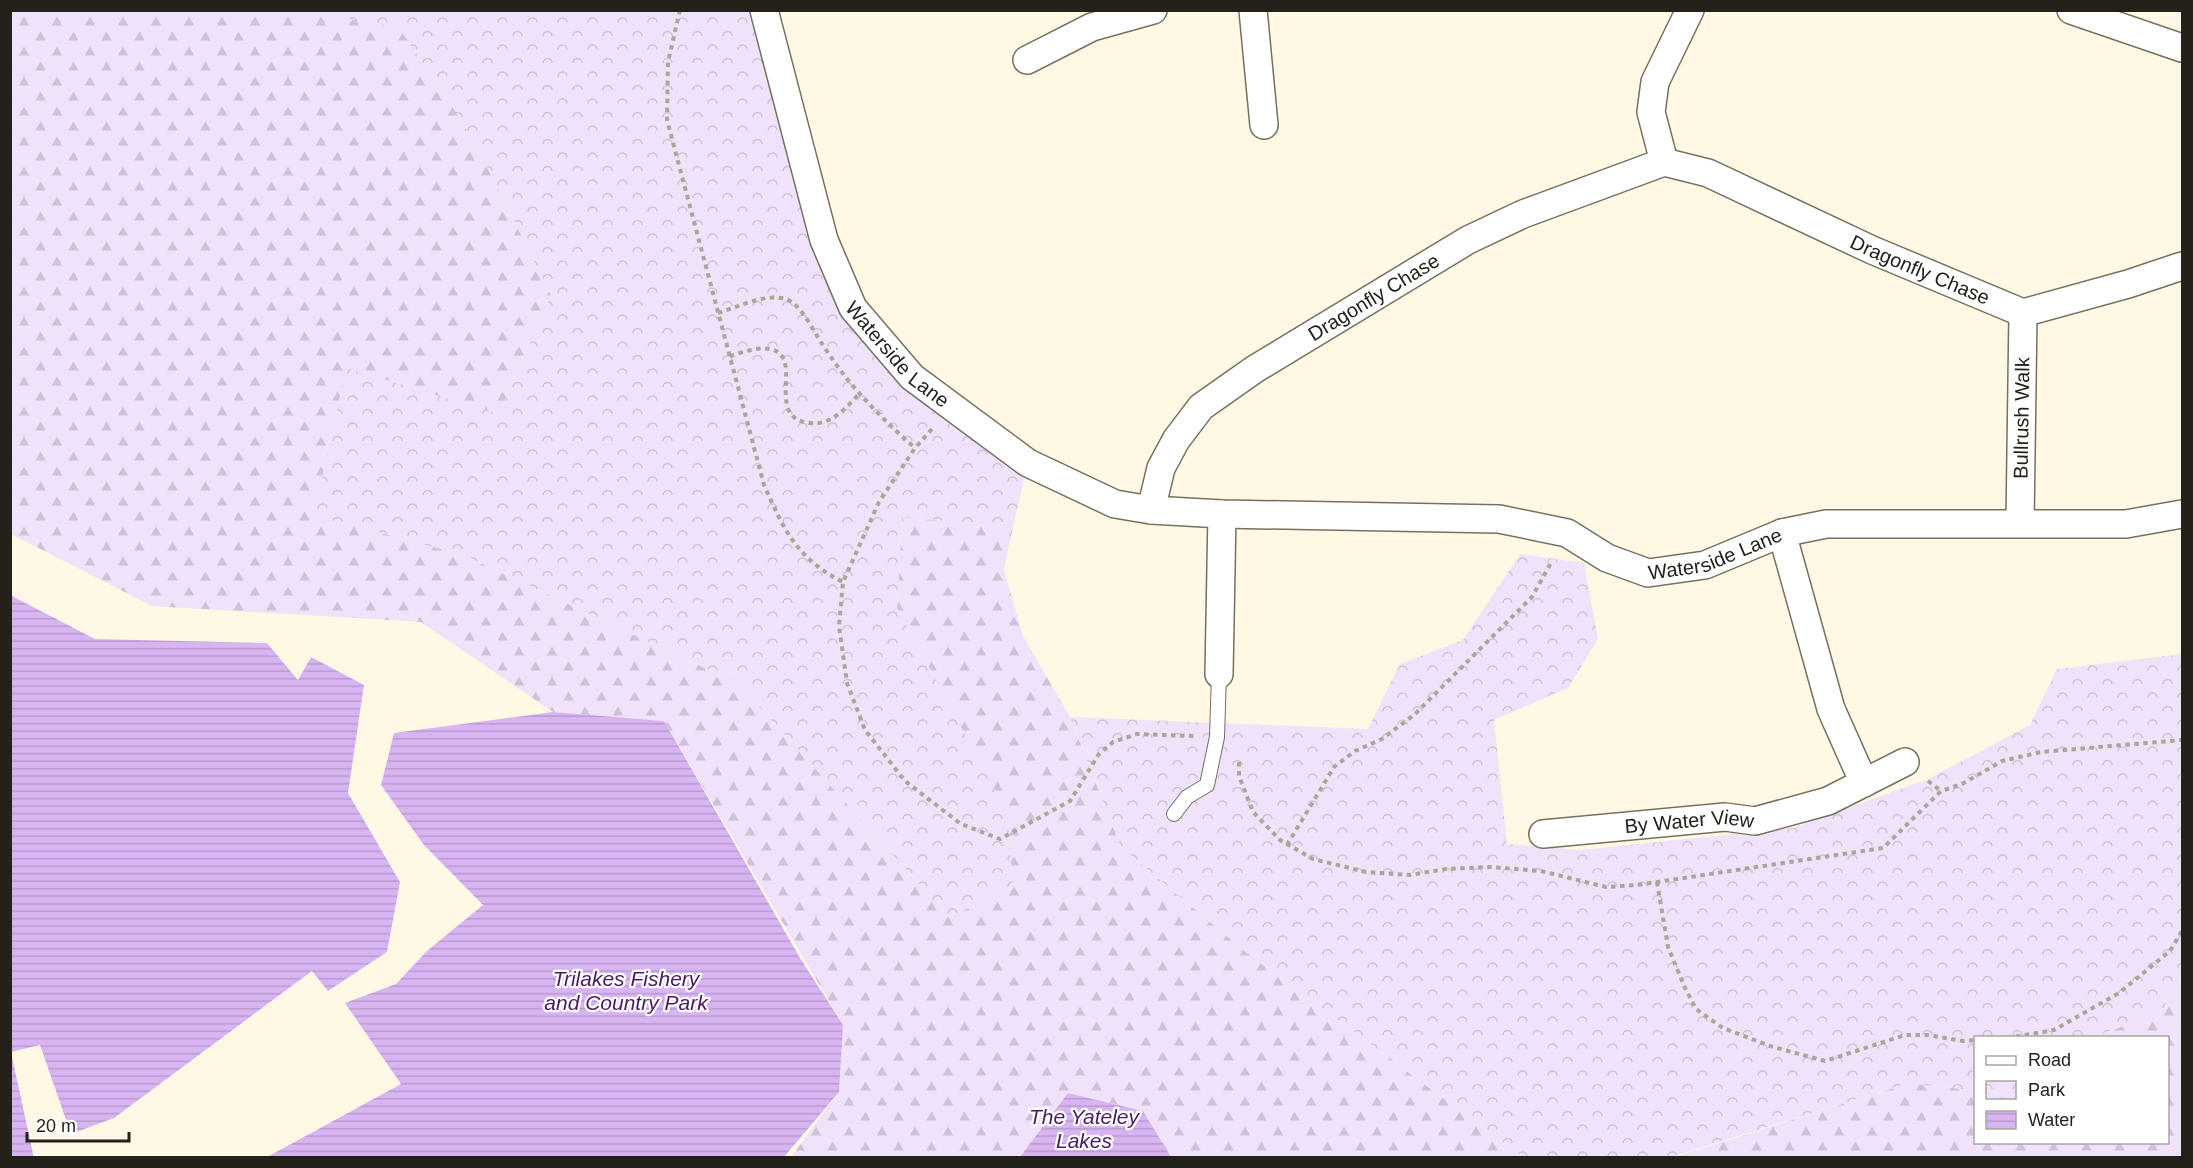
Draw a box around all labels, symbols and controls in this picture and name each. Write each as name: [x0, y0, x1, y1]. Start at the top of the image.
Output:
street label: Dragonfly Chase: [1847, 230, 1993, 309]
street label: Dragonfly Chase: [1304, 249, 1443, 345]
street label: Waterside Lane: [841, 297, 953, 412]
street label: Bullrush Walk: [2010, 356, 2033, 479]
street label: Waterside Lane: [1647, 523, 1785, 584]
street label: By Water View: [1624, 806, 1756, 837]
water label: Trilakes Fishery and Country Park: [544, 967, 709, 1014]
legend: [1974, 1036, 2169, 1144]
text: Road: [2028, 1050, 2071, 1070]
text: Park: [2028, 1080, 2066, 1100]
scale bar: [27, 1105, 129, 1143]
water label: The Yateley Lakes: [1029, 1105, 1141, 1152]
text: Water: [2028, 1110, 2075, 1130]
text: 20 m: [36, 1116, 76, 1136]

